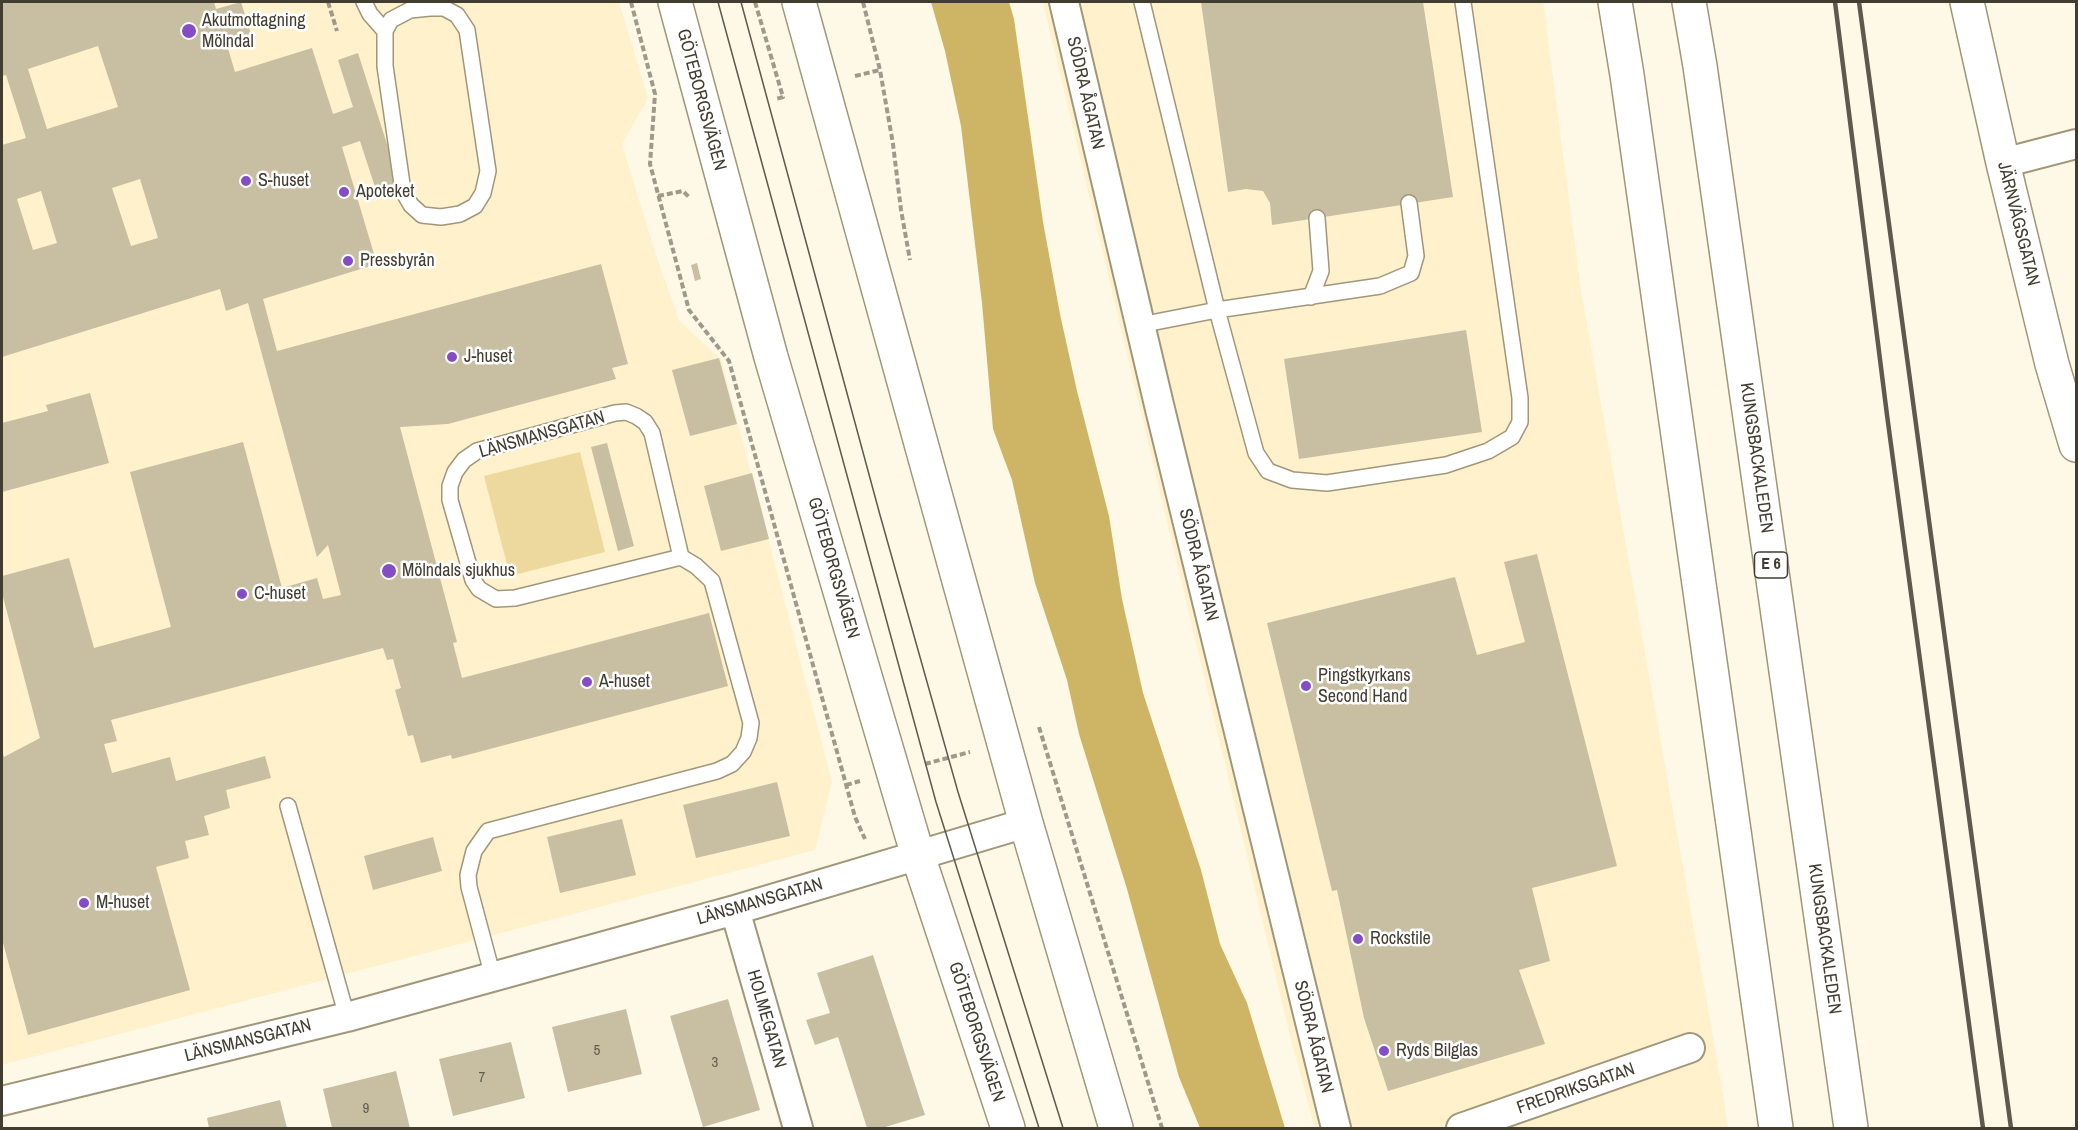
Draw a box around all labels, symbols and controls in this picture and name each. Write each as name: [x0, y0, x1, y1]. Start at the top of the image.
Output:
place label: Akutmottagning Mölndal: [202, 10, 305, 52]
marker: Akutmottagning Mölndal: [180, 22, 198, 40]
street label: GÖTEBORGSVÄGEN: [672, 27, 730, 173]
street label: SÖDRA ÅGATAN: [1062, 34, 1108, 152]
street label: JÄRNVÄGSGATAN: [1992, 160, 2044, 288]
place label: S-huset: [258, 170, 309, 192]
marker: S-huset: [239, 174, 253, 188]
place label: Apoteket: [356, 181, 414, 203]
marker: Apoteket: [337, 185, 351, 199]
place label: Pressbyrån: [360, 250, 435, 272]
marker: Pressbyrån: [341, 254, 355, 268]
place label: J-huset: [464, 346, 512, 368]
marker: J-huset: [445, 350, 459, 364]
street label: KUNGSBACKALEDEN: [1735, 381, 1777, 535]
street label: LÄNSMANSGATAN: [477, 407, 607, 463]
street label: GÖTEBORGSVÄGEN: [803, 495, 863, 641]
street label: SÖDRA ÅGATAN: [1174, 507, 1222, 623]
road number: E 6: [1754, 552, 1788, 578]
place label: Mölndals sjukhus: [402, 560, 515, 582]
marker: Mölndals sjukhus: [380, 562, 398, 580]
place label: C-huset: [254, 583, 306, 605]
marker: C-huset: [235, 587, 249, 601]
place label: Pingstkyrkans Second Hand: [1318, 665, 1411, 708]
place label: A-huset: [599, 671, 650, 693]
marker: A-huset: [580, 675, 594, 689]
marker: Pingstkyrkans Second Hand: [1299, 679, 1313, 693]
street label: KUNGSBACKALEDEN: [1803, 862, 1845, 1016]
street label: LÄNSMANSGATAN: [695, 874, 825, 930]
place label: M-huset: [96, 892, 149, 914]
marker: M-huset: [77, 896, 91, 910]
place label: Rockstile: [1370, 928, 1431, 950]
marker: Rockstile: [1351, 932, 1365, 946]
street label: GÖTEBORGSVÄGEN: [943, 959, 1009, 1105]
street label: HOLMEGATAN: [742, 967, 790, 1071]
street label: SÖDRA ÅGATAN: [1289, 979, 1337, 1095]
street label: LÄNSMANSGATAN: [182, 1015, 314, 1067]
place label: Ryds Bilglas: [1396, 1040, 1478, 1062]
house number: 5: [594, 1042, 600, 1060]
marker: Ryds Bilglas: [1377, 1044, 1391, 1058]
house number: 3: [712, 1054, 718, 1072]
street label: FREDRIKSGATAN: [1514, 1059, 1638, 1119]
house number: 7: [479, 1069, 485, 1087]
house number: 9: [363, 1100, 369, 1118]

